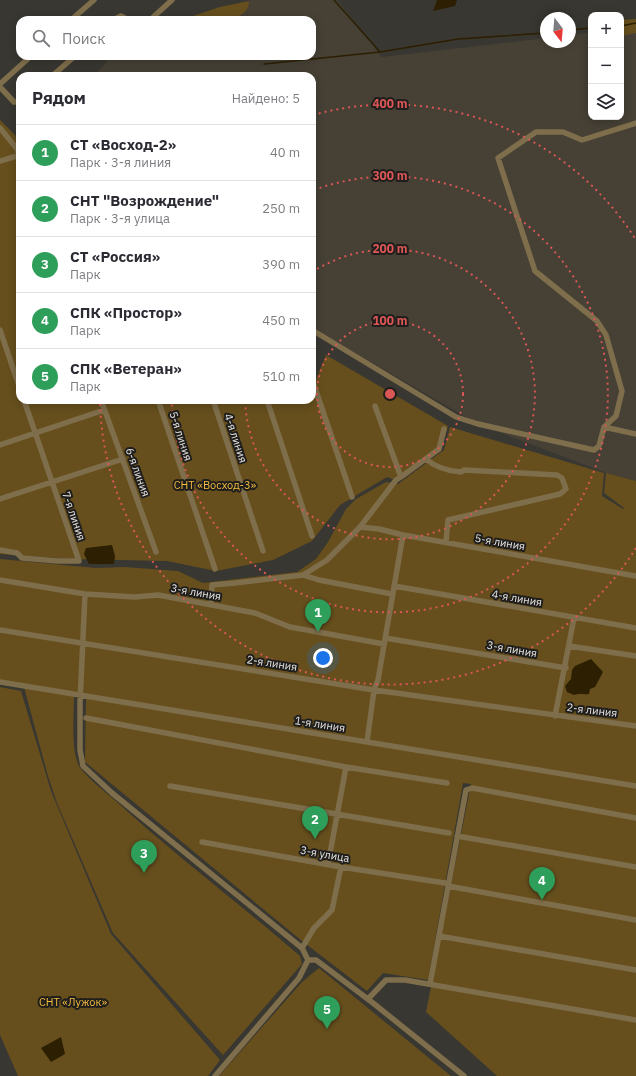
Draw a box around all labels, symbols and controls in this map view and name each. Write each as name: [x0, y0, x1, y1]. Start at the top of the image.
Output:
north arrow: [540, 12, 576, 48]
map controls: [588, 12, 624, 120]
button: +: [588, 12, 624, 48]
search box: [16, 16, 316, 60]
icon: search: [30, 27, 52, 49]
text: Поиск: [62, 29, 105, 48]
button: −: [588, 48, 624, 84]
button: layers: [588, 84, 624, 120]
text: Рядом: [32, 87, 86, 109]
text: Найдено: 5: [232, 90, 300, 107]
text: 400 m: [372, 96, 408, 111]
text: СТ «Восход-2»: [70, 135, 176, 154]
text: 1: [41, 144, 49, 161]
text: 40 m: [270, 144, 300, 161]
text: Парк · 3-я линия: [70, 154, 171, 171]
text: 300 m: [372, 168, 408, 183]
text: СНТ "Возрождение": [70, 191, 219, 210]
text: 2: [41, 200, 49, 217]
text: 250 m: [262, 200, 300, 217]
text: Парк · 3-я улица: [70, 210, 170, 227]
text: 200 m: [372, 241, 408, 256]
text: СТ «Россия»: [70, 247, 160, 266]
text: 3: [41, 256, 49, 273]
text: 390 m: [262, 256, 300, 273]
text: Парк: [70, 266, 101, 283]
text: СПК «Простор»: [70, 303, 182, 322]
text: 4: [41, 312, 49, 329]
text: 450 m: [262, 312, 300, 329]
text: 100 m: [372, 313, 408, 328]
text: Парк: [70, 322, 101, 339]
text: СПК «Ветеран»: [70, 359, 182, 378]
text: 5: [41, 368, 49, 385]
text: 510 m: [262, 368, 300, 385]
text: Парк: [70, 378, 101, 395]
centre of rings: [383, 387, 397, 401]
street label: 5-я линия: [166, 410, 196, 462]
street label: 4-я линия: [221, 412, 251, 464]
street label: 6-я линия: [123, 446, 153, 498]
park label: СНТ «Восход-3»: [174, 478, 257, 492]
street label: 7-я линия: [59, 490, 89, 542]
street label: 5-я линия: [474, 531, 526, 553]
street label: 3-я линия: [170, 581, 222, 603]
street label: 4-я линия: [491, 587, 543, 609]
pin: 1: [305, 599, 331, 632]
street label: 3-я линия: [486, 638, 538, 660]
your location: [313, 648, 333, 668]
street label: 2-я линия: [246, 652, 298, 674]
street label: 2-я линия: [566, 700, 618, 720]
street label: 1-я линия: [294, 713, 346, 735]
pin: 2: [302, 806, 328, 839]
pin: 3: [131, 840, 157, 873]
street label: 3-я улица: [299, 843, 351, 865]
pin: 4: [529, 867, 555, 900]
park label: СНТ «Лужок»: [39, 995, 107, 1009]
pin: 5: [314, 996, 340, 1029]

